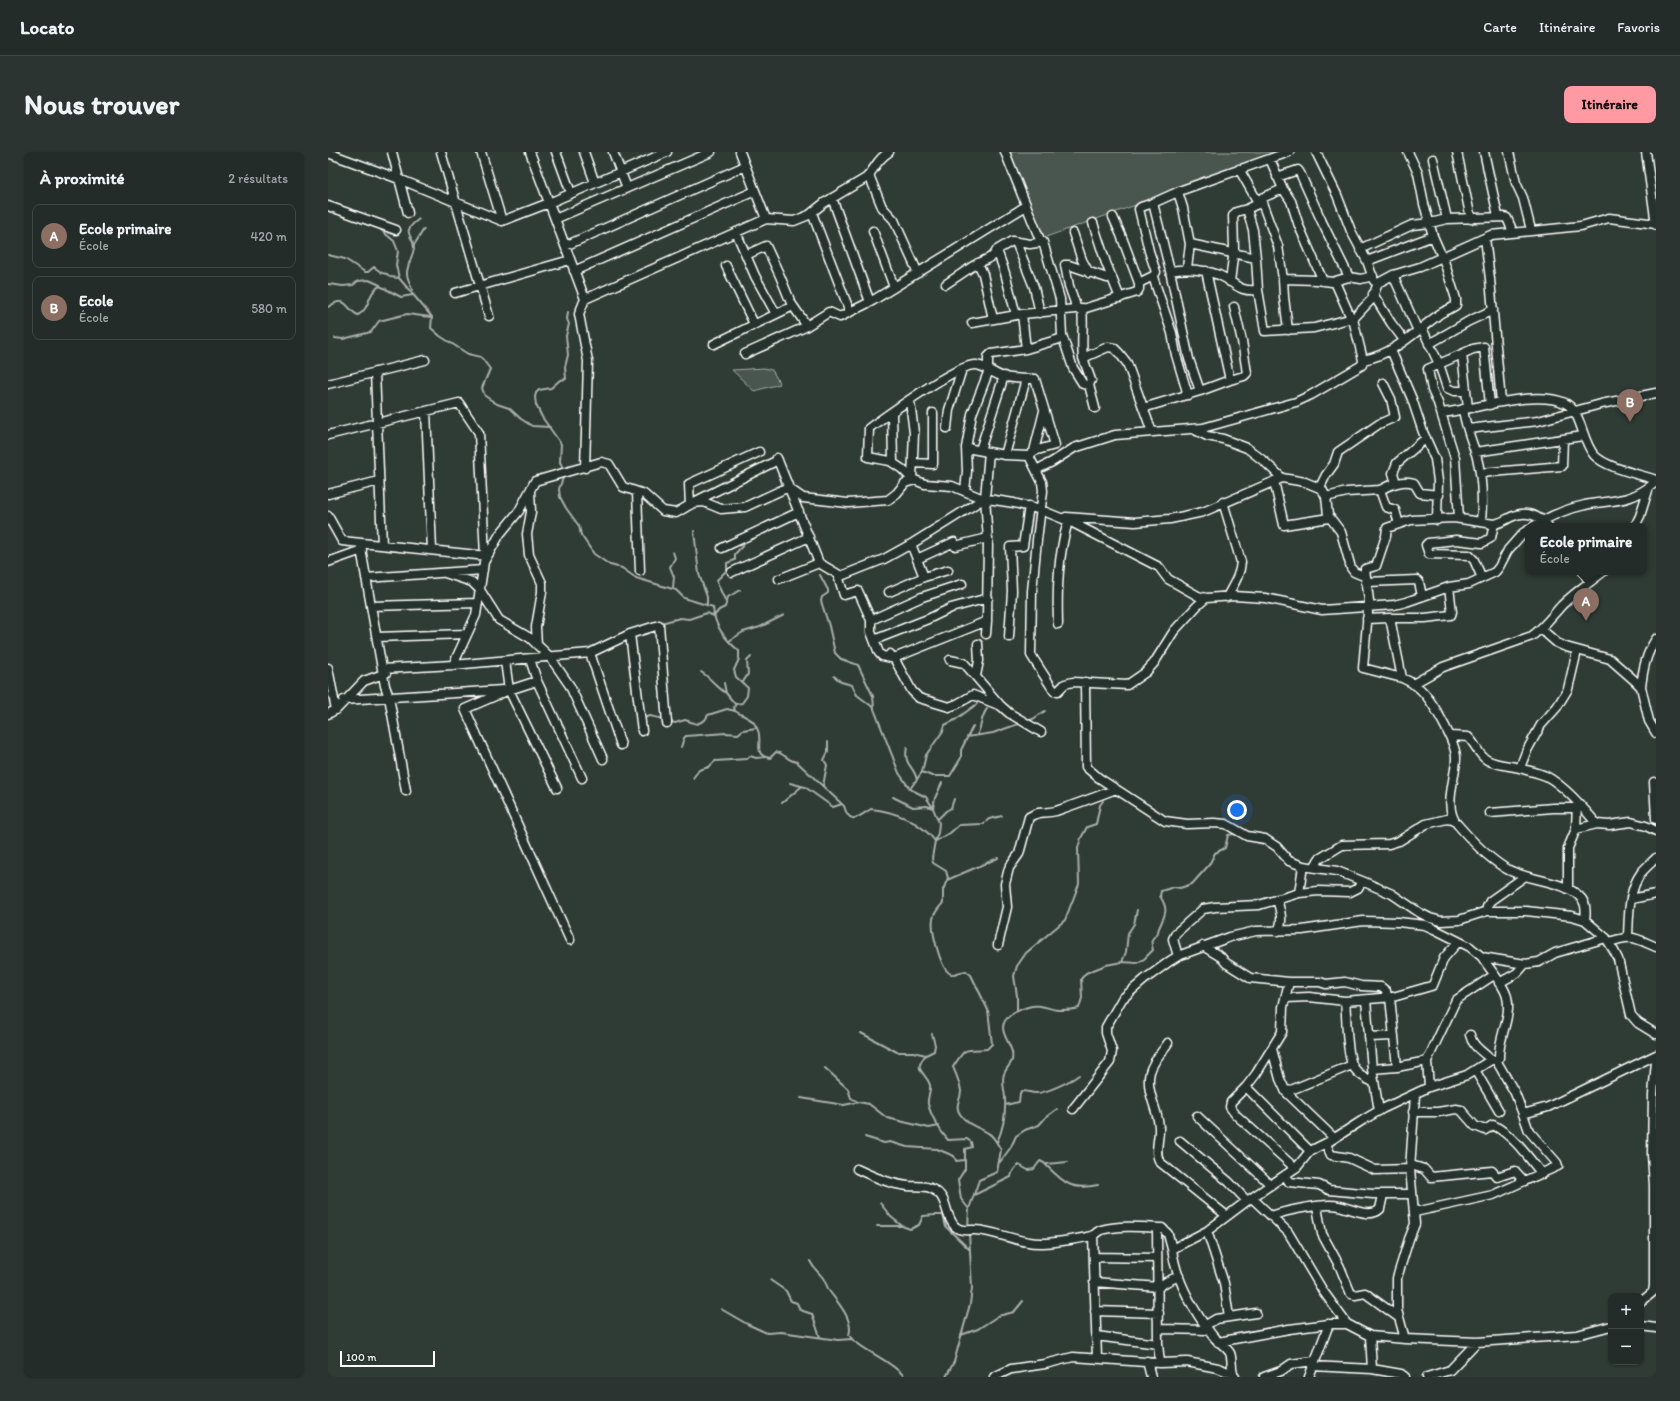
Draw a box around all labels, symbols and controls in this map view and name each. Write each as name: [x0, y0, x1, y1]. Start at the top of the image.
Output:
text: Locato: [20, 16, 74, 39]
text: Carte: [1483, 19, 1517, 36]
text: Itinéraire: [1539, 19, 1595, 36]
text: Favoris: [1617, 19, 1660, 36]
button: Itinéraire: [1564, 86, 1656, 123]
text: Nous trouver: [24, 87, 179, 121]
text: À proximité: [40, 168, 125, 188]
text: 2 résultats: [228, 171, 288, 186]
text: Ecole primaire: [79, 220, 171, 238]
text: A: [50, 229, 58, 244]
text: 420 m: [250, 229, 287, 244]
text: École: [79, 238, 109, 253]
text: Ecole: [79, 292, 113, 310]
text: B: [50, 301, 58, 316]
text: 580 m: [251, 301, 287, 316]
text: École: [79, 310, 109, 325]
pin: B: [1617, 389, 1643, 422]
popup: [1525, 523, 1647, 575]
text: Ecole primaire: [1540, 533, 1632, 551]
text: École: [1540, 551, 1570, 566]
pin: A: [1573, 588, 1599, 621]
your location: [1227, 800, 1247, 820]
map controls: [1608, 1293, 1644, 1365]
button: +: [1608, 1293, 1644, 1329]
button: −: [1608, 1329, 1644, 1365]
scale bar: [340, 1349, 435, 1368]
text: 100 m: [346, 1351, 376, 1364]

